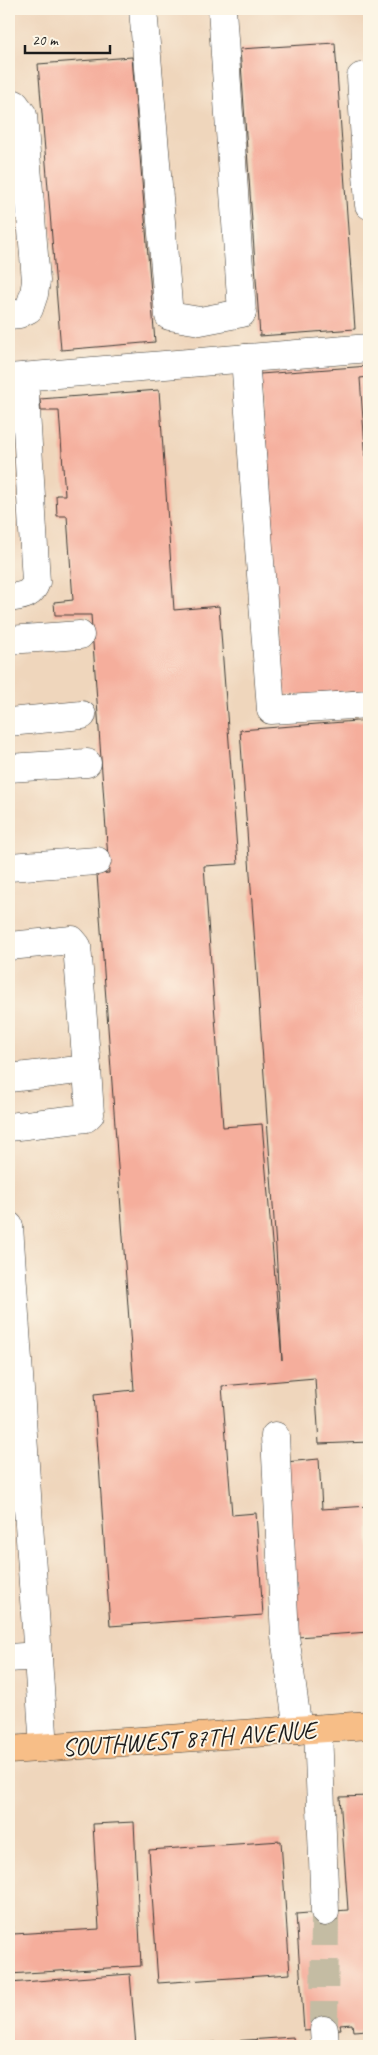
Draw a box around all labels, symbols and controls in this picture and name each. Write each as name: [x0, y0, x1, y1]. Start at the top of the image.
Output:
scale bar: [25, 22, 110, 54]
text: 20 m: [32, 31, 59, 50]
street label: SOUTHWEST 87TH AVENUE: [61, 1714, 320, 1764]

